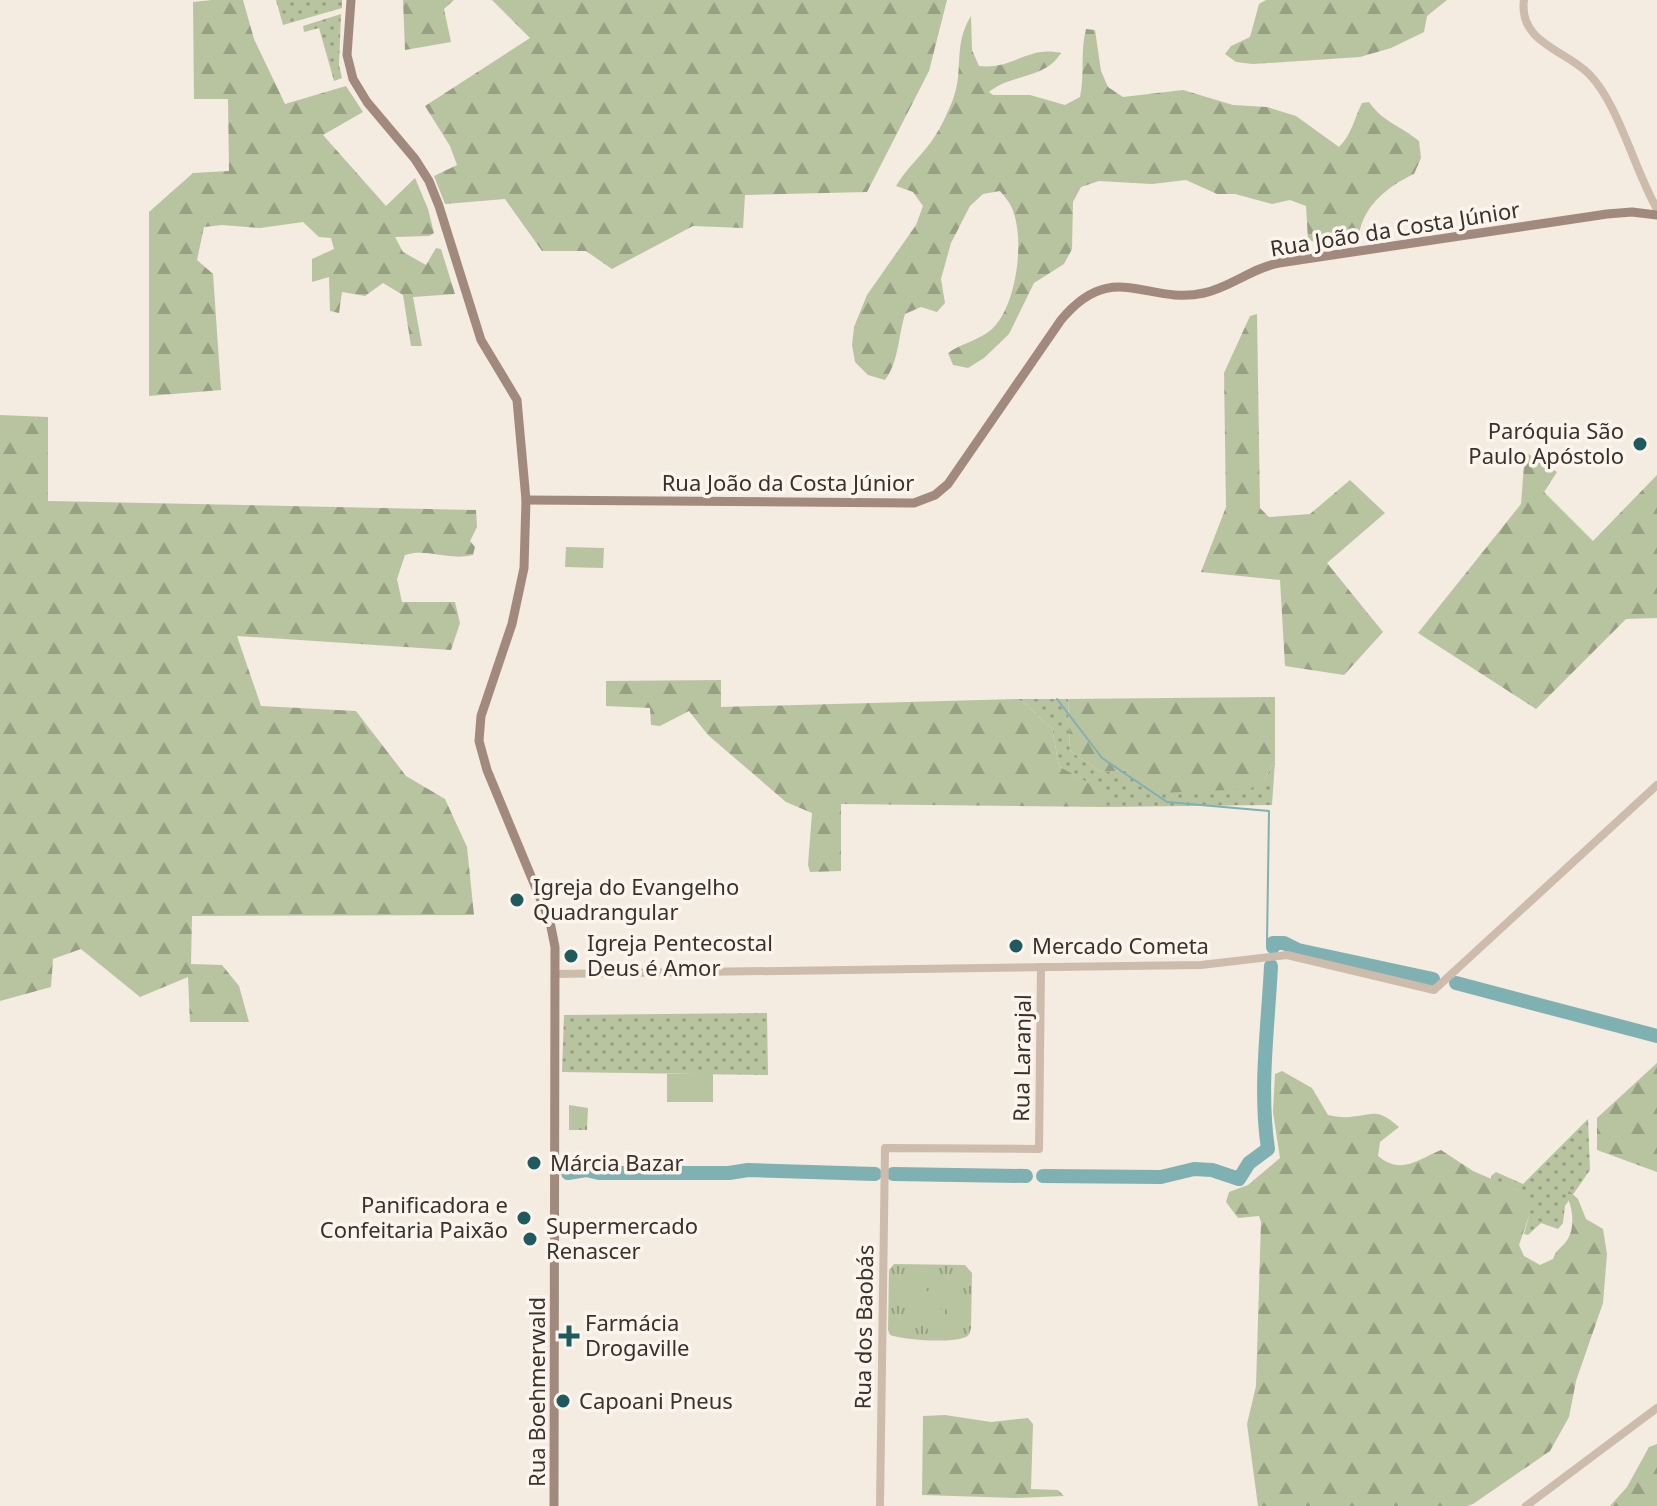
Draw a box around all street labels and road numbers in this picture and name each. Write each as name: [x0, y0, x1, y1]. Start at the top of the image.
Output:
street label: Rua João da Costa Júnior: [1268, 193, 1522, 263]
street label: Rua João da Costa Júnior: [662, 467, 914, 497]
street label: Rua Laranjal: [1005, 994, 1037, 1122]
street label: Rua dos Baobás: [847, 1244, 879, 1410]
street label: Rua Boehmerwald: [521, 1297, 551, 1487]

